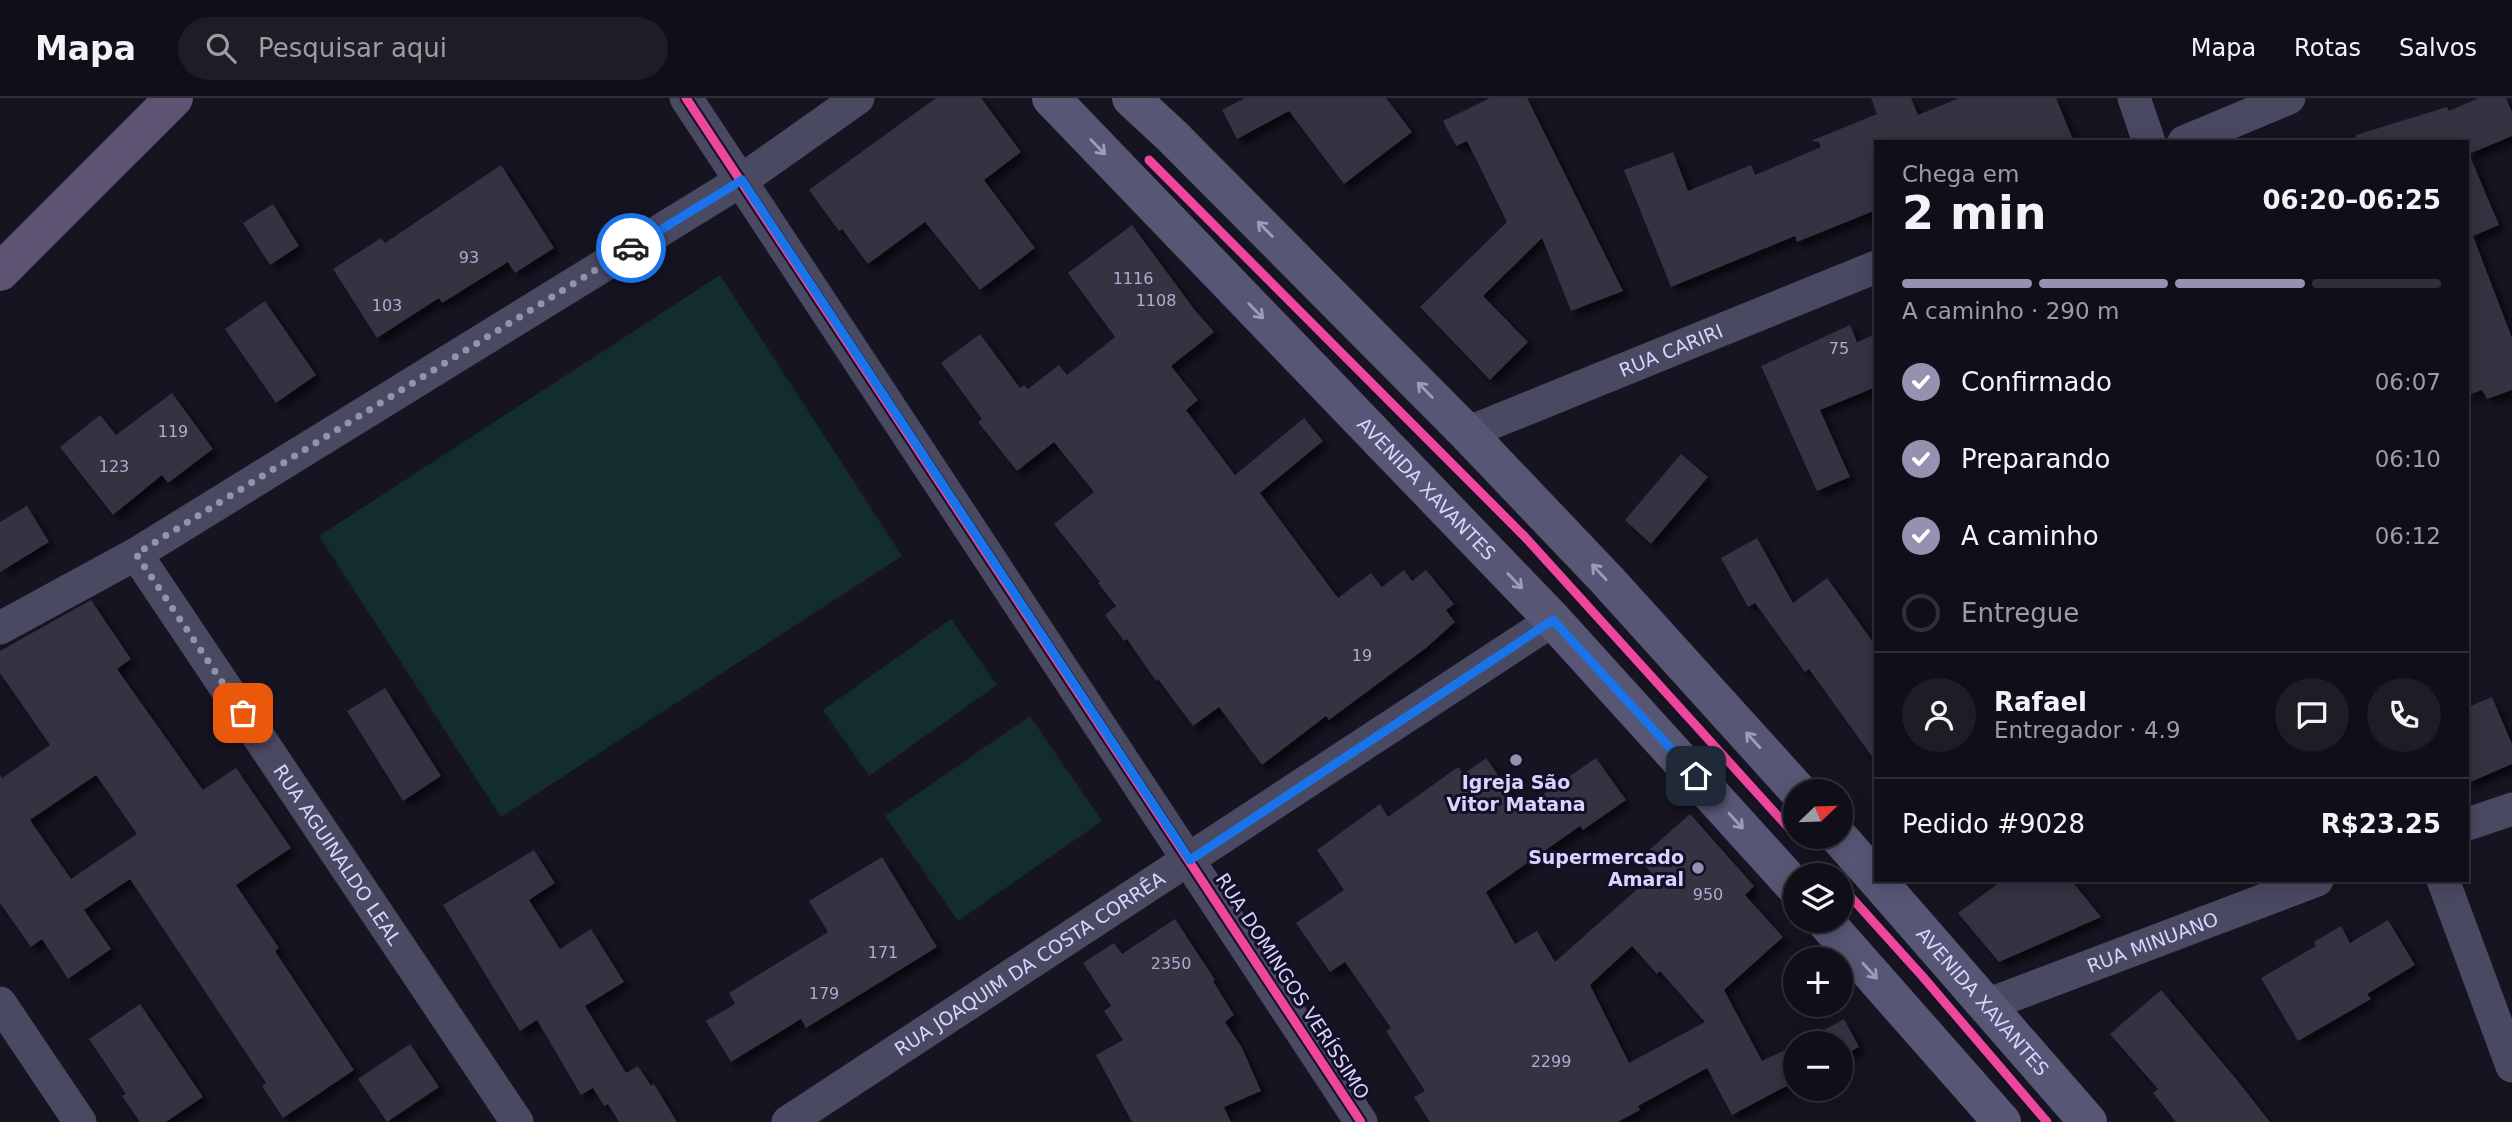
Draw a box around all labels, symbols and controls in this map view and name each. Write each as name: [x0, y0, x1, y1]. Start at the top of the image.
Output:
search box: [178, 17, 668, 80]
text: Mapa: [35, 29, 136, 68]
icon: search: [202, 29, 240, 67]
text: Pesquisar aqui: [258, 33, 447, 63]
text: Mapa: [2191, 34, 2256, 62]
text: Rotas: [2294, 34, 2361, 62]
text: Salvos: [2399, 34, 2477, 62]
one-way arrow: [1090, 138, 1107, 155]
text: Chega em: [1902, 161, 2019, 187]
text: 06:20–06:25: [2262, 185, 2441, 215]
text: 2 min: [1902, 186, 2046, 240]
courier: [596, 213, 666, 283]
one-way arrow: [1256, 220, 1273, 237]
icon: car: [612, 229, 650, 267]
house number: 93: [459, 248, 479, 267]
house number: 1116: [1113, 269, 1153, 288]
house number: 1108: [1136, 291, 1176, 310]
house number: 103: [372, 296, 402, 315]
text: A caminho · 290 m: [1902, 298, 2119, 324]
one-way arrow: [1248, 302, 1265, 319]
street label: RUA CARIRI: [1616, 319, 1726, 381]
house number: 75: [1829, 339, 1849, 358]
icon: check: [1902, 363, 1940, 401]
text: Confirmado: [1961, 367, 2112, 397]
text: 06:07: [2375, 369, 2441, 395]
one-way arrow: [1417, 382, 1434, 399]
street label: AVENIDA XAVANTES: [1353, 413, 1500, 565]
house number: 119: [158, 422, 188, 441]
icon: check: [1902, 440, 1940, 478]
text: Preparando: [1961, 444, 2110, 474]
text: 06:10: [2375, 446, 2441, 472]
house number: 123: [99, 457, 129, 476]
icon: check: [1902, 517, 1940, 555]
text: A caminho: [1961, 521, 2099, 551]
text: 06:12: [2375, 523, 2441, 549]
one-way arrow: [1591, 563, 1607, 581]
one-way arrow: [1507, 572, 1524, 589]
text: Entregue: [1961, 598, 2079, 628]
house number: 19: [1352, 646, 1372, 665]
button: person: [1902, 678, 1976, 752]
button: chat: [2275, 678, 2349, 752]
button: phone: [2367, 678, 2441, 752]
pin: [213, 683, 273, 743]
text: Rafael: [1994, 687, 2087, 717]
icon: bag: [224, 694, 262, 732]
text: Entregador · 4.9: [1994, 717, 2181, 743]
one-way arrow: [1745, 731, 1761, 749]
pin: [1666, 746, 1726, 806]
marker: Igreja São Vitor Matana: [1508, 752, 1524, 768]
icon: home: [1677, 757, 1715, 795]
street label: RUA AGUINALDO LEAL: [269, 760, 406, 949]
place label: Igreja São Vitor Matana: [1447, 771, 1585, 815]
north arrow: [1783, 779, 1853, 849]
map controls: [1783, 779, 1853, 1101]
text: Pedido #9028: [1902, 809, 2085, 839]
text: R$23.25: [2321, 809, 2441, 839]
one-way arrow: [1727, 812, 1744, 829]
place label: Supermercado Amaral: [1528, 846, 1684, 890]
marker: Supermercado Amaral: [1690, 860, 1706, 876]
button: layers: [1783, 863, 1853, 933]
street label: RUA JOAQUIM DA COSTA CORRÊA: [890, 867, 1169, 1060]
street label: RUA DOMINGOS VERÍSSIMO: [1212, 869, 1374, 1103]
house number: 950: [1693, 885, 1723, 904]
street label: RUA MINUANO: [2084, 907, 2221, 977]
street label: AVENIDA XAVANTES: [1912, 923, 2053, 1080]
house number: 171: [868, 943, 898, 962]
button: +: [1783, 947, 1853, 1017]
house number: 2350: [1151, 954, 1191, 973]
one-way arrow: [1862, 962, 1878, 980]
house number: 179: [809, 984, 839, 1003]
button: −: [1783, 1031, 1853, 1101]
house number: 2299: [1531, 1052, 1571, 1071]

